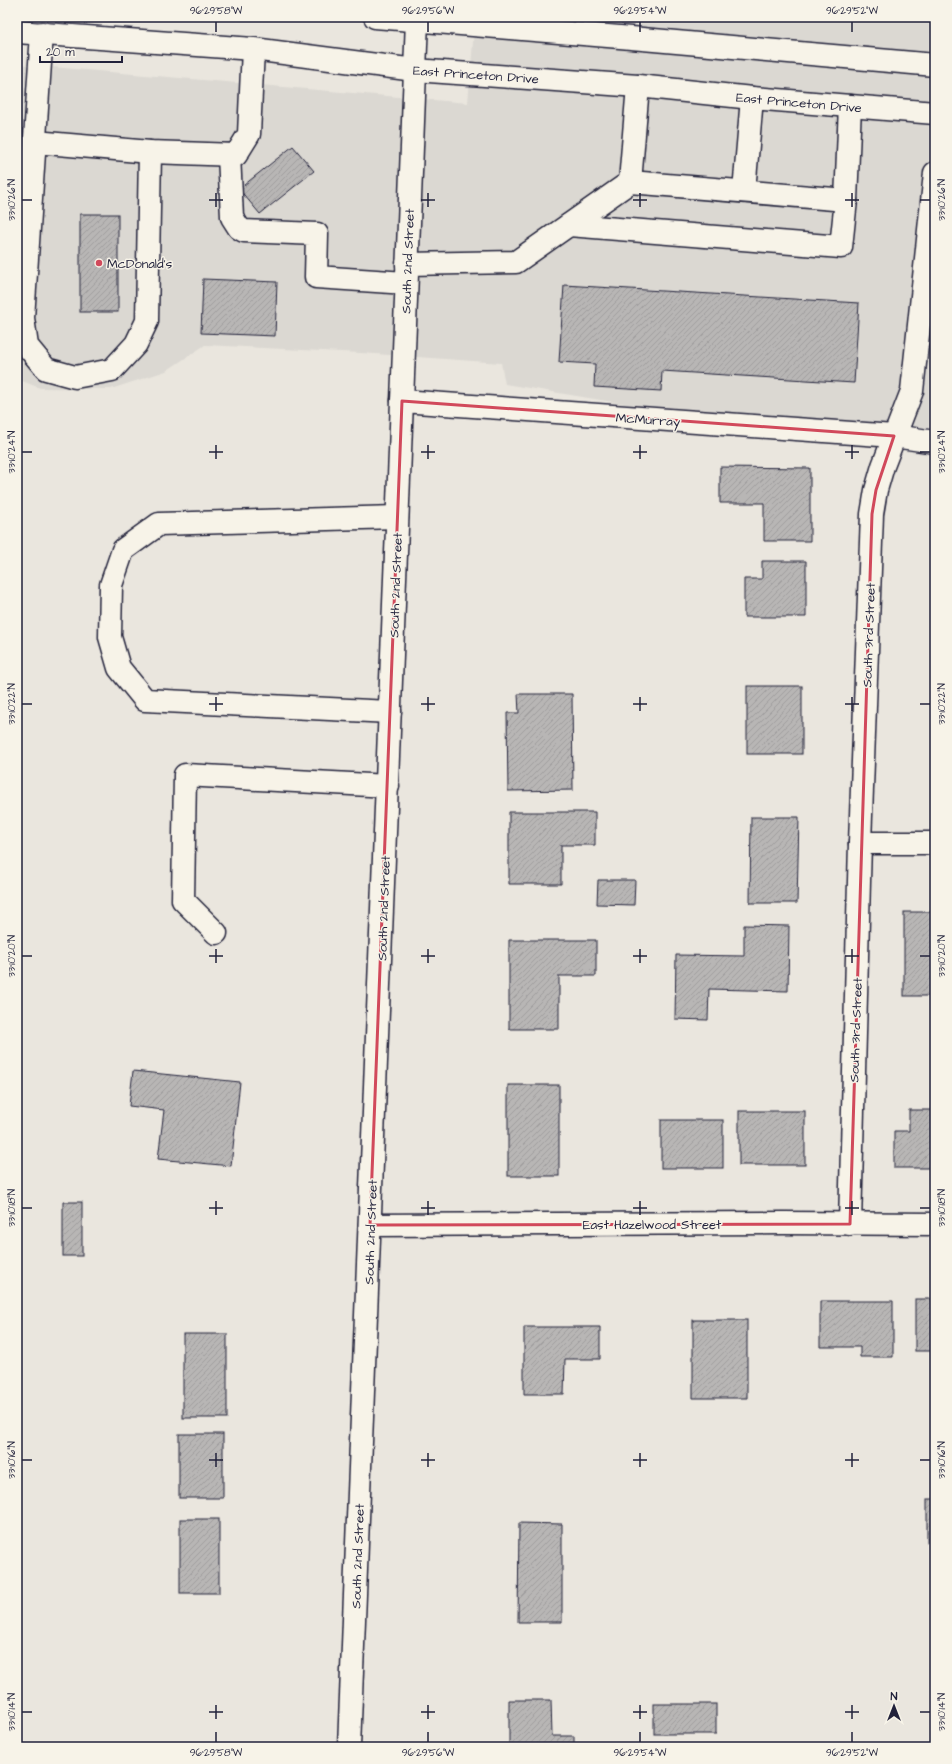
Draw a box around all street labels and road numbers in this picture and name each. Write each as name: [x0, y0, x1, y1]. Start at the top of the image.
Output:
street label: East Princeton Drive: [412, 62, 539, 88]
street label: East Princeton Drive: [735, 89, 863, 117]
street label: South 2nd Street: [397, 207, 419, 314]
street label: McMurray: [615, 409, 681, 432]
street label: South 2nd Street: [385, 531, 407, 638]
street label: South 3rd Street: [858, 582, 880, 688]
street label: South 2nd Street: [373, 854, 395, 961]
street label: South 3rd Street: [845, 977, 867, 1083]
street label: South 2nd Street: [360, 1178, 382, 1285]
street label: East Hazelwood Street: [583, 1216, 722, 1234]
street label: South 2nd Street: [347, 1502, 369, 1609]

